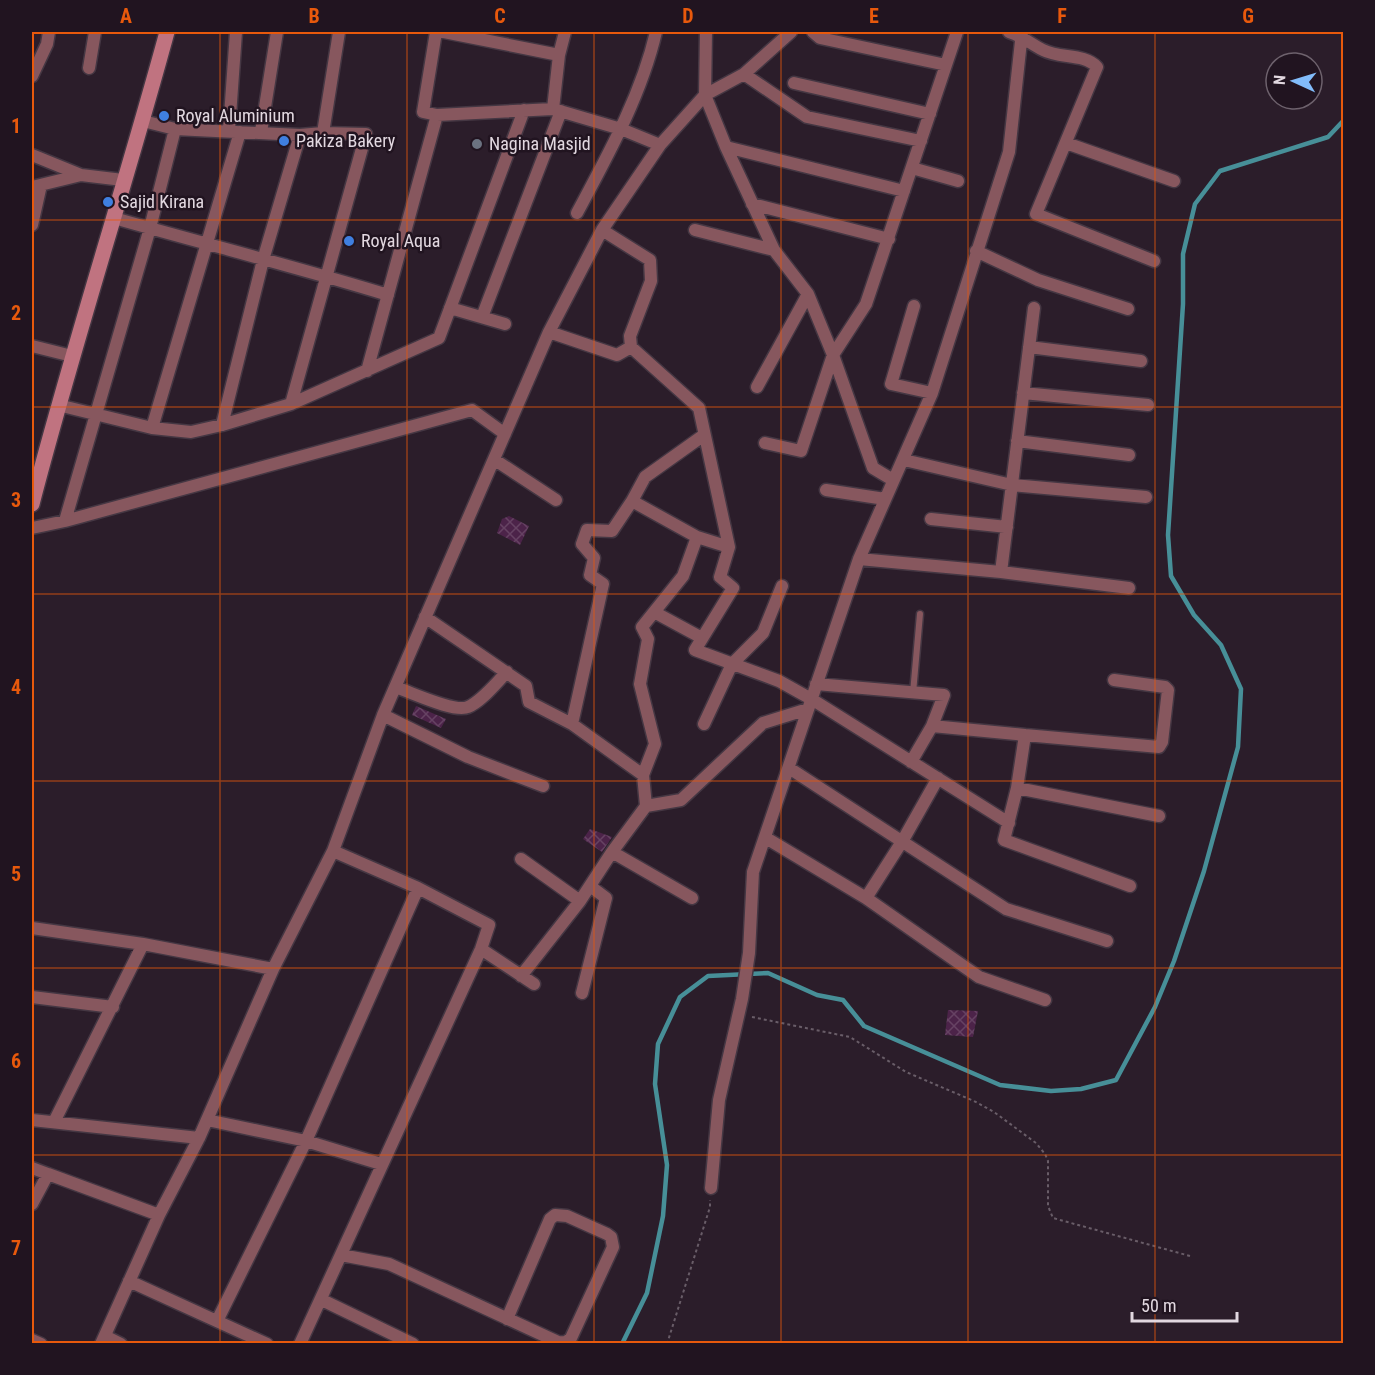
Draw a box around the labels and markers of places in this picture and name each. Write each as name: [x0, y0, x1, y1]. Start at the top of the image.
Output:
place label: Royal Aluminium: [176, 105, 295, 126]
marker: Royal Aluminium: [157, 109, 171, 123]
place label: Pakiza Bakery: [296, 130, 396, 151]
place label: Nagina Masjid: [489, 133, 591, 154]
marker: Pakiza Bakery: [277, 134, 291, 148]
marker: Nagina Masjid: [470, 137, 484, 151]
place label: Sajid Kirana: [120, 191, 204, 212]
marker: Sajid Kirana: [101, 195, 115, 209]
place label: Royal Aqua: [361, 230, 440, 251]
marker: Royal Aqua: [342, 234, 356, 248]

